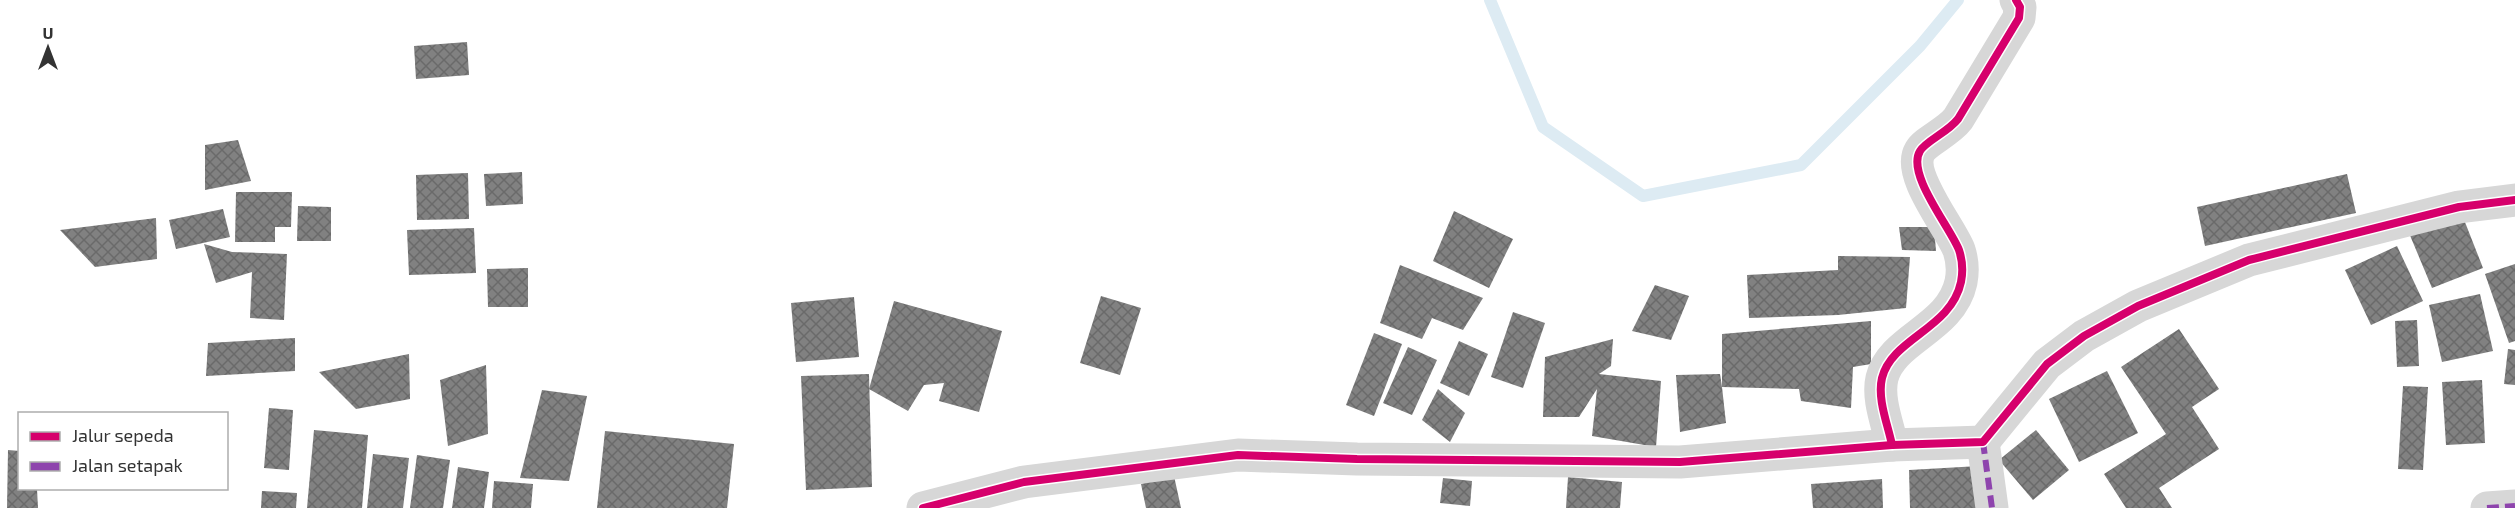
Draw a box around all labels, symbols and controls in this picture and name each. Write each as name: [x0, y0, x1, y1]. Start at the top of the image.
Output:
north arrow: [18, 18, 78, 78]
text: U: [43, 23, 53, 42]
legend: [18, 412, 228, 490]
text: Jalur sepeda: [72, 424, 174, 446]
text: Jalan setapak: [72, 454, 183, 476]

